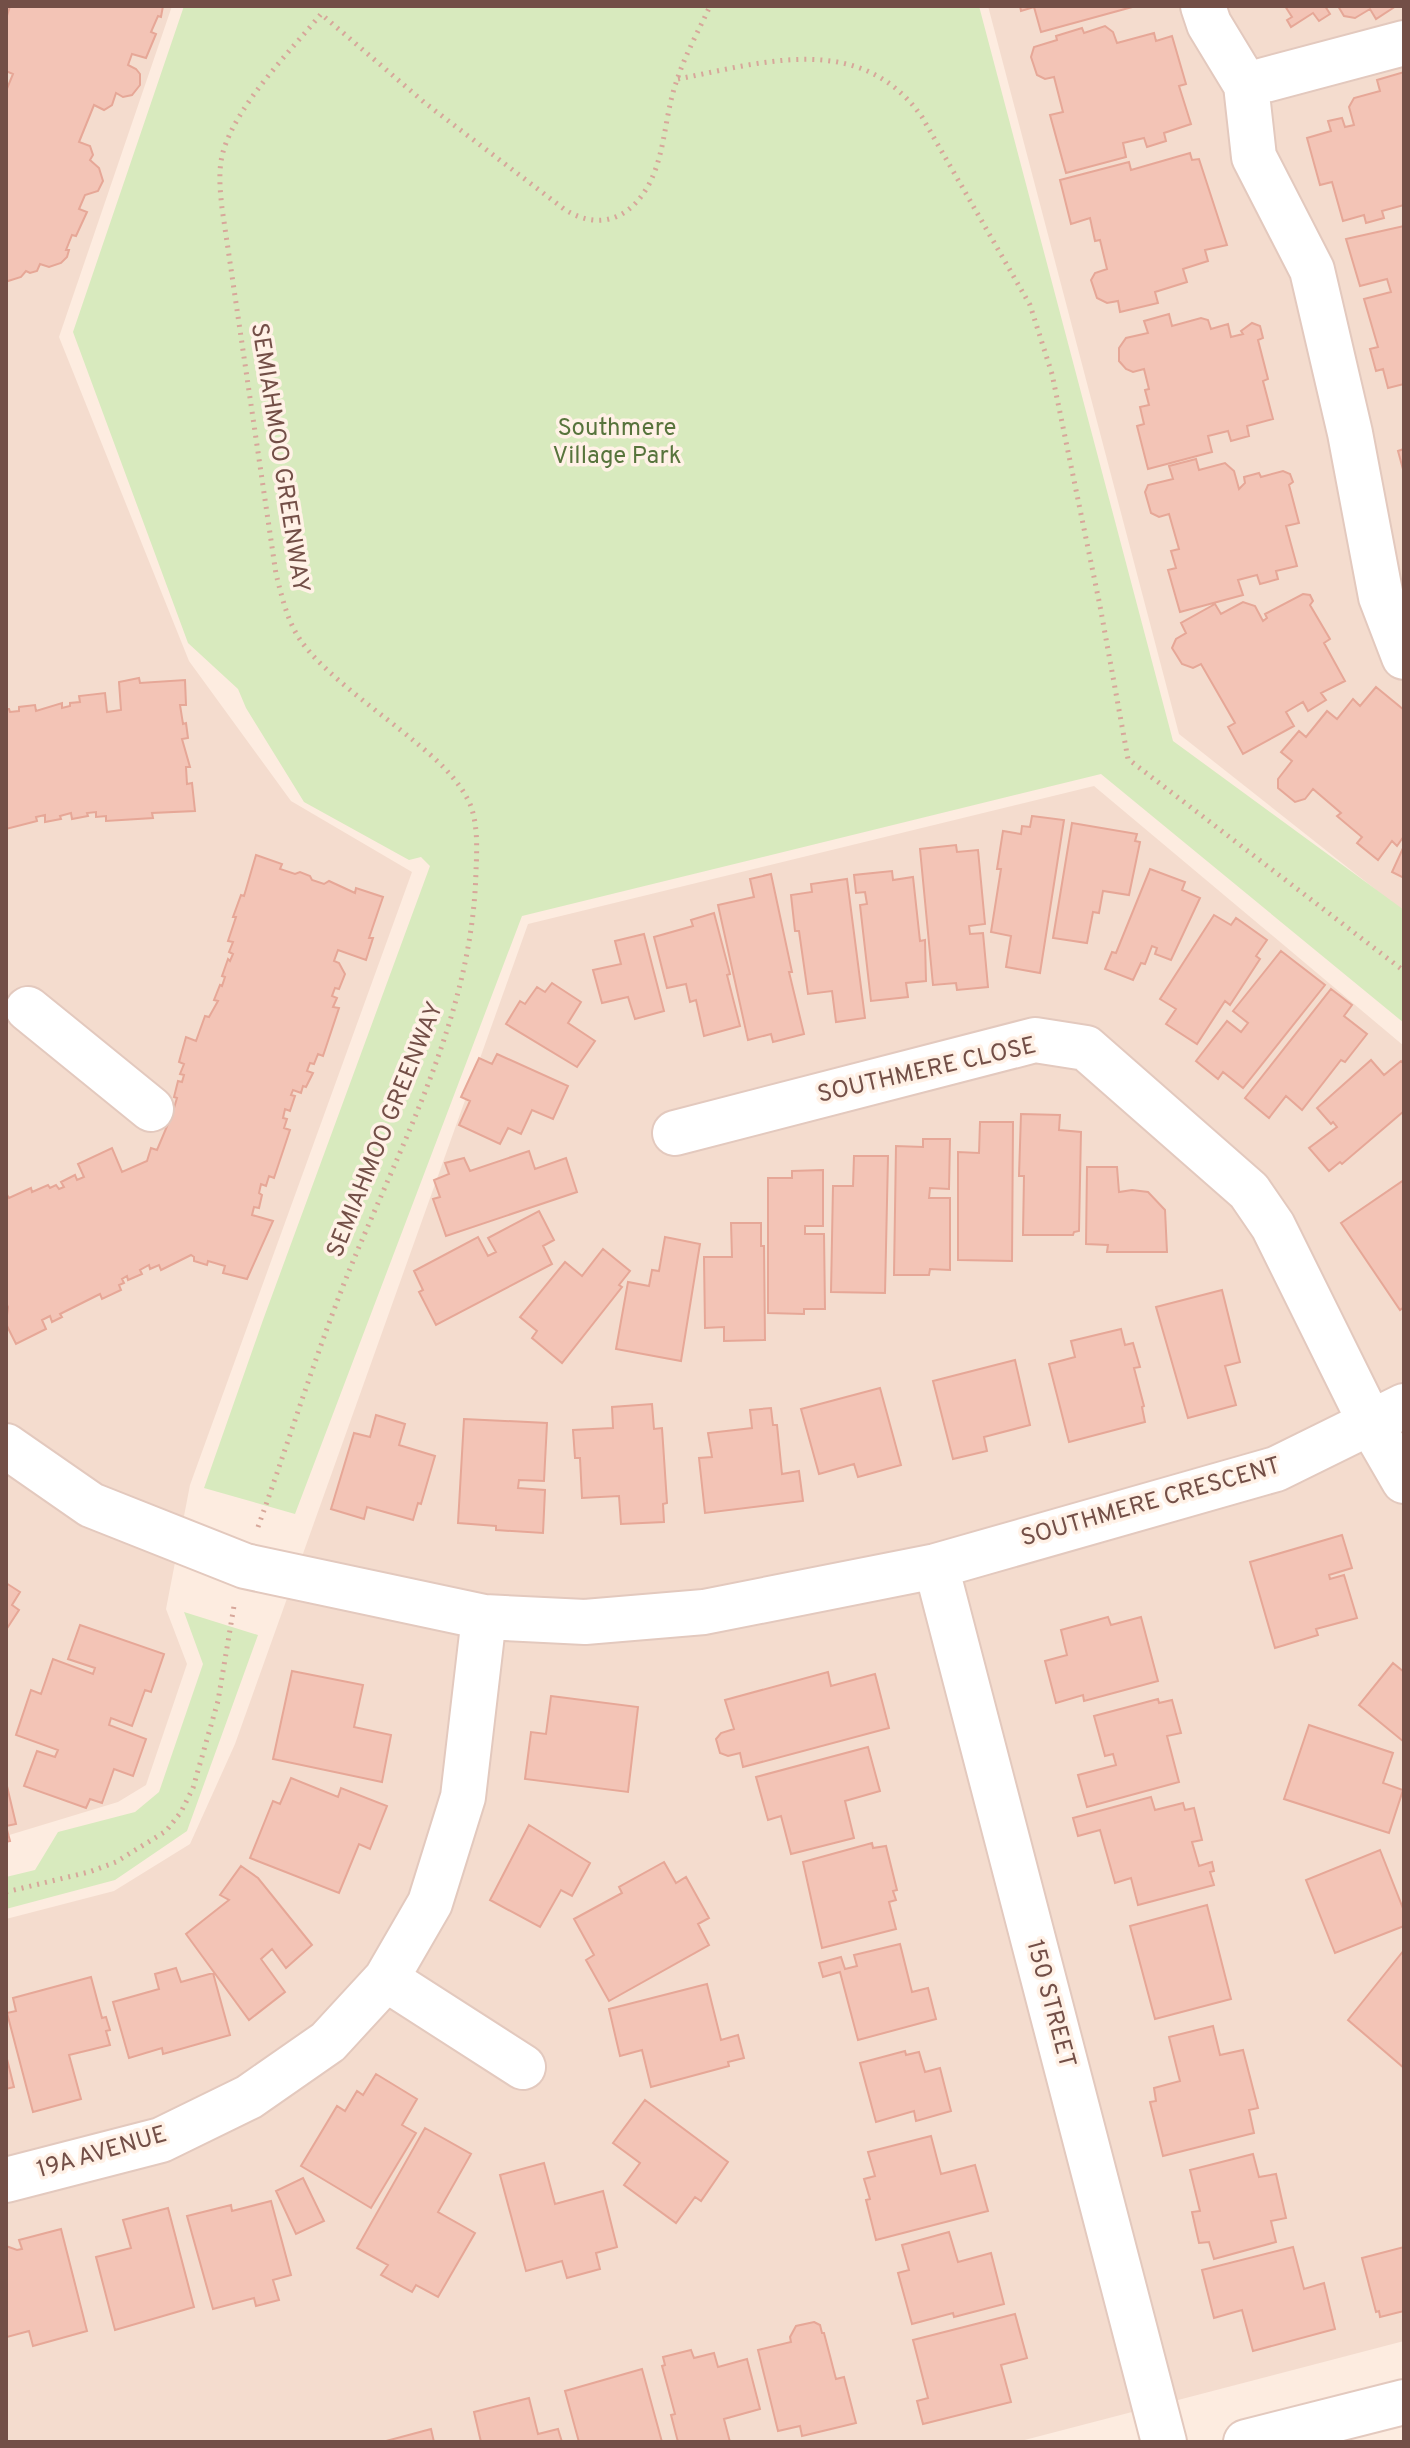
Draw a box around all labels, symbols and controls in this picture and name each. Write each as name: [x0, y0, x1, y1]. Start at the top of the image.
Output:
street label: SEMIAHMOO GREENWAY: [243, 321, 315, 595]
park label: Southmere Village Park: [553, 414, 681, 472]
street label: SEMIAHMOO GREENWAY: [321, 998, 451, 1262]
street label: SOUTHMERE CLOSE: [815, 1031, 1039, 1111]
street label: SOUTHMERE CRESCENT: [1018, 1452, 1284, 1554]
street label: 150 STREET: [1019, 1937, 1081, 2071]
street label: 19A AVENUE: [34, 2120, 170, 2186]

